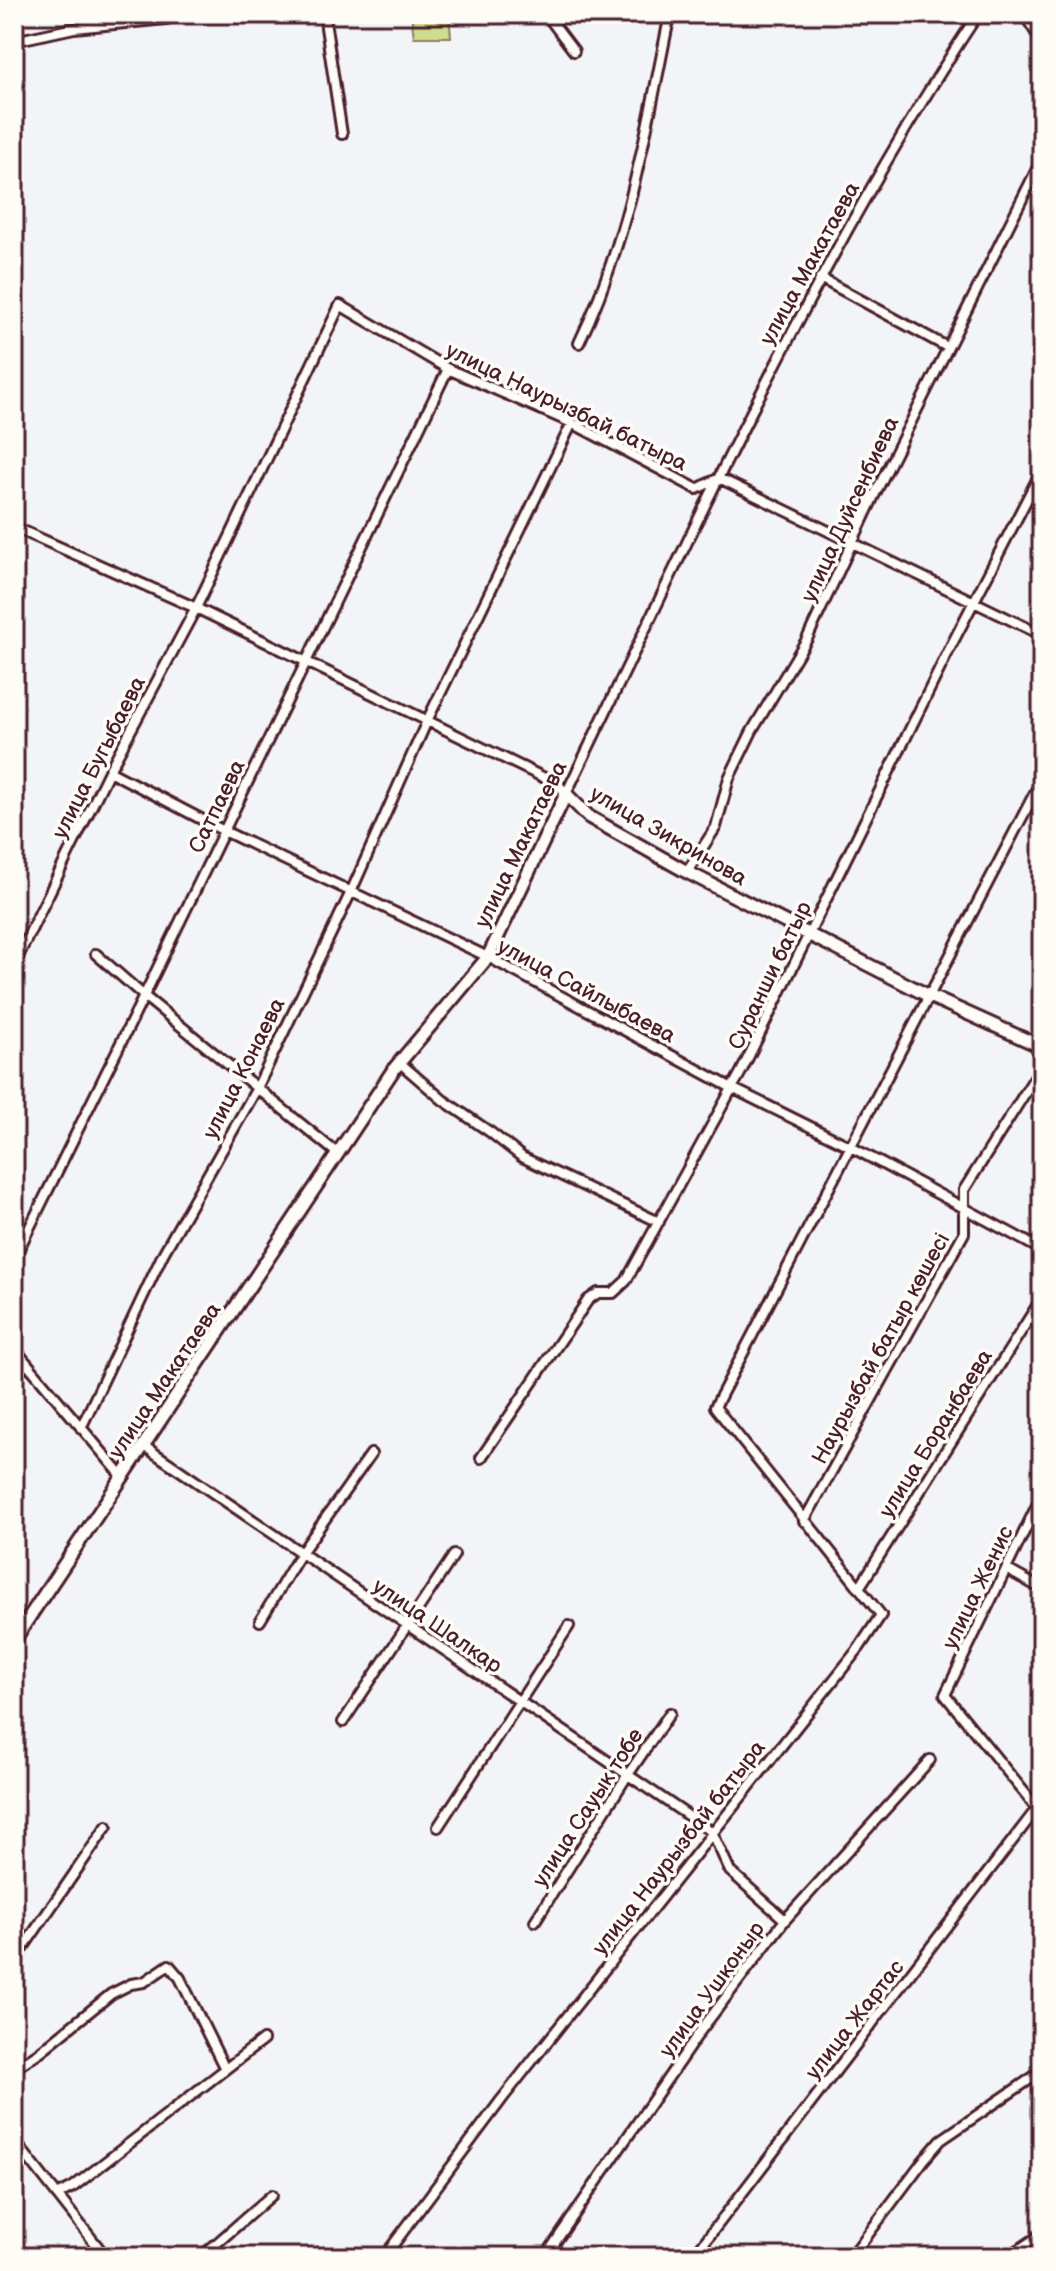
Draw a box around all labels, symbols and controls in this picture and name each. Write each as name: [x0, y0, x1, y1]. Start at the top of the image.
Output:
street label: улица Макатаева: [754, 178, 866, 350]
street label: улица Наурызбай батыра: [441, 337, 691, 478]
street label: улица Дуйсенбиева: [796, 413, 905, 607]
street label: улица Бугыбаева: [47, 672, 152, 843]
street label: Сатпаева: [183, 756, 252, 858]
street label: улица Макатаева: [469, 757, 573, 932]
street label: улица Зикринова: [585, 780, 752, 892]
street label: Суранши батыр: [723, 897, 818, 1054]
street label: улица Сайлыбаева: [493, 933, 680, 1050]
street label: улица Конаева: [197, 994, 291, 1144]
street label: Наурызбай батыр көшесі: [806, 1228, 956, 1469]
street label: улица Макатаева: [103, 1298, 227, 1464]
street label: улица Боранбаева: [874, 1345, 999, 1523]
street label: улица Женис: [937, 1521, 1020, 1654]
street label: улица Шалкар: [367, 1573, 508, 1680]
street label: улица Сауык тобе: [527, 1723, 650, 1892]
street label: улица Наурызбай батыра: [587, 1735, 771, 1961]
street label: улица Ушконыр: [654, 1916, 771, 2063]
street label: улица Жартас: [800, 1954, 910, 2085]

